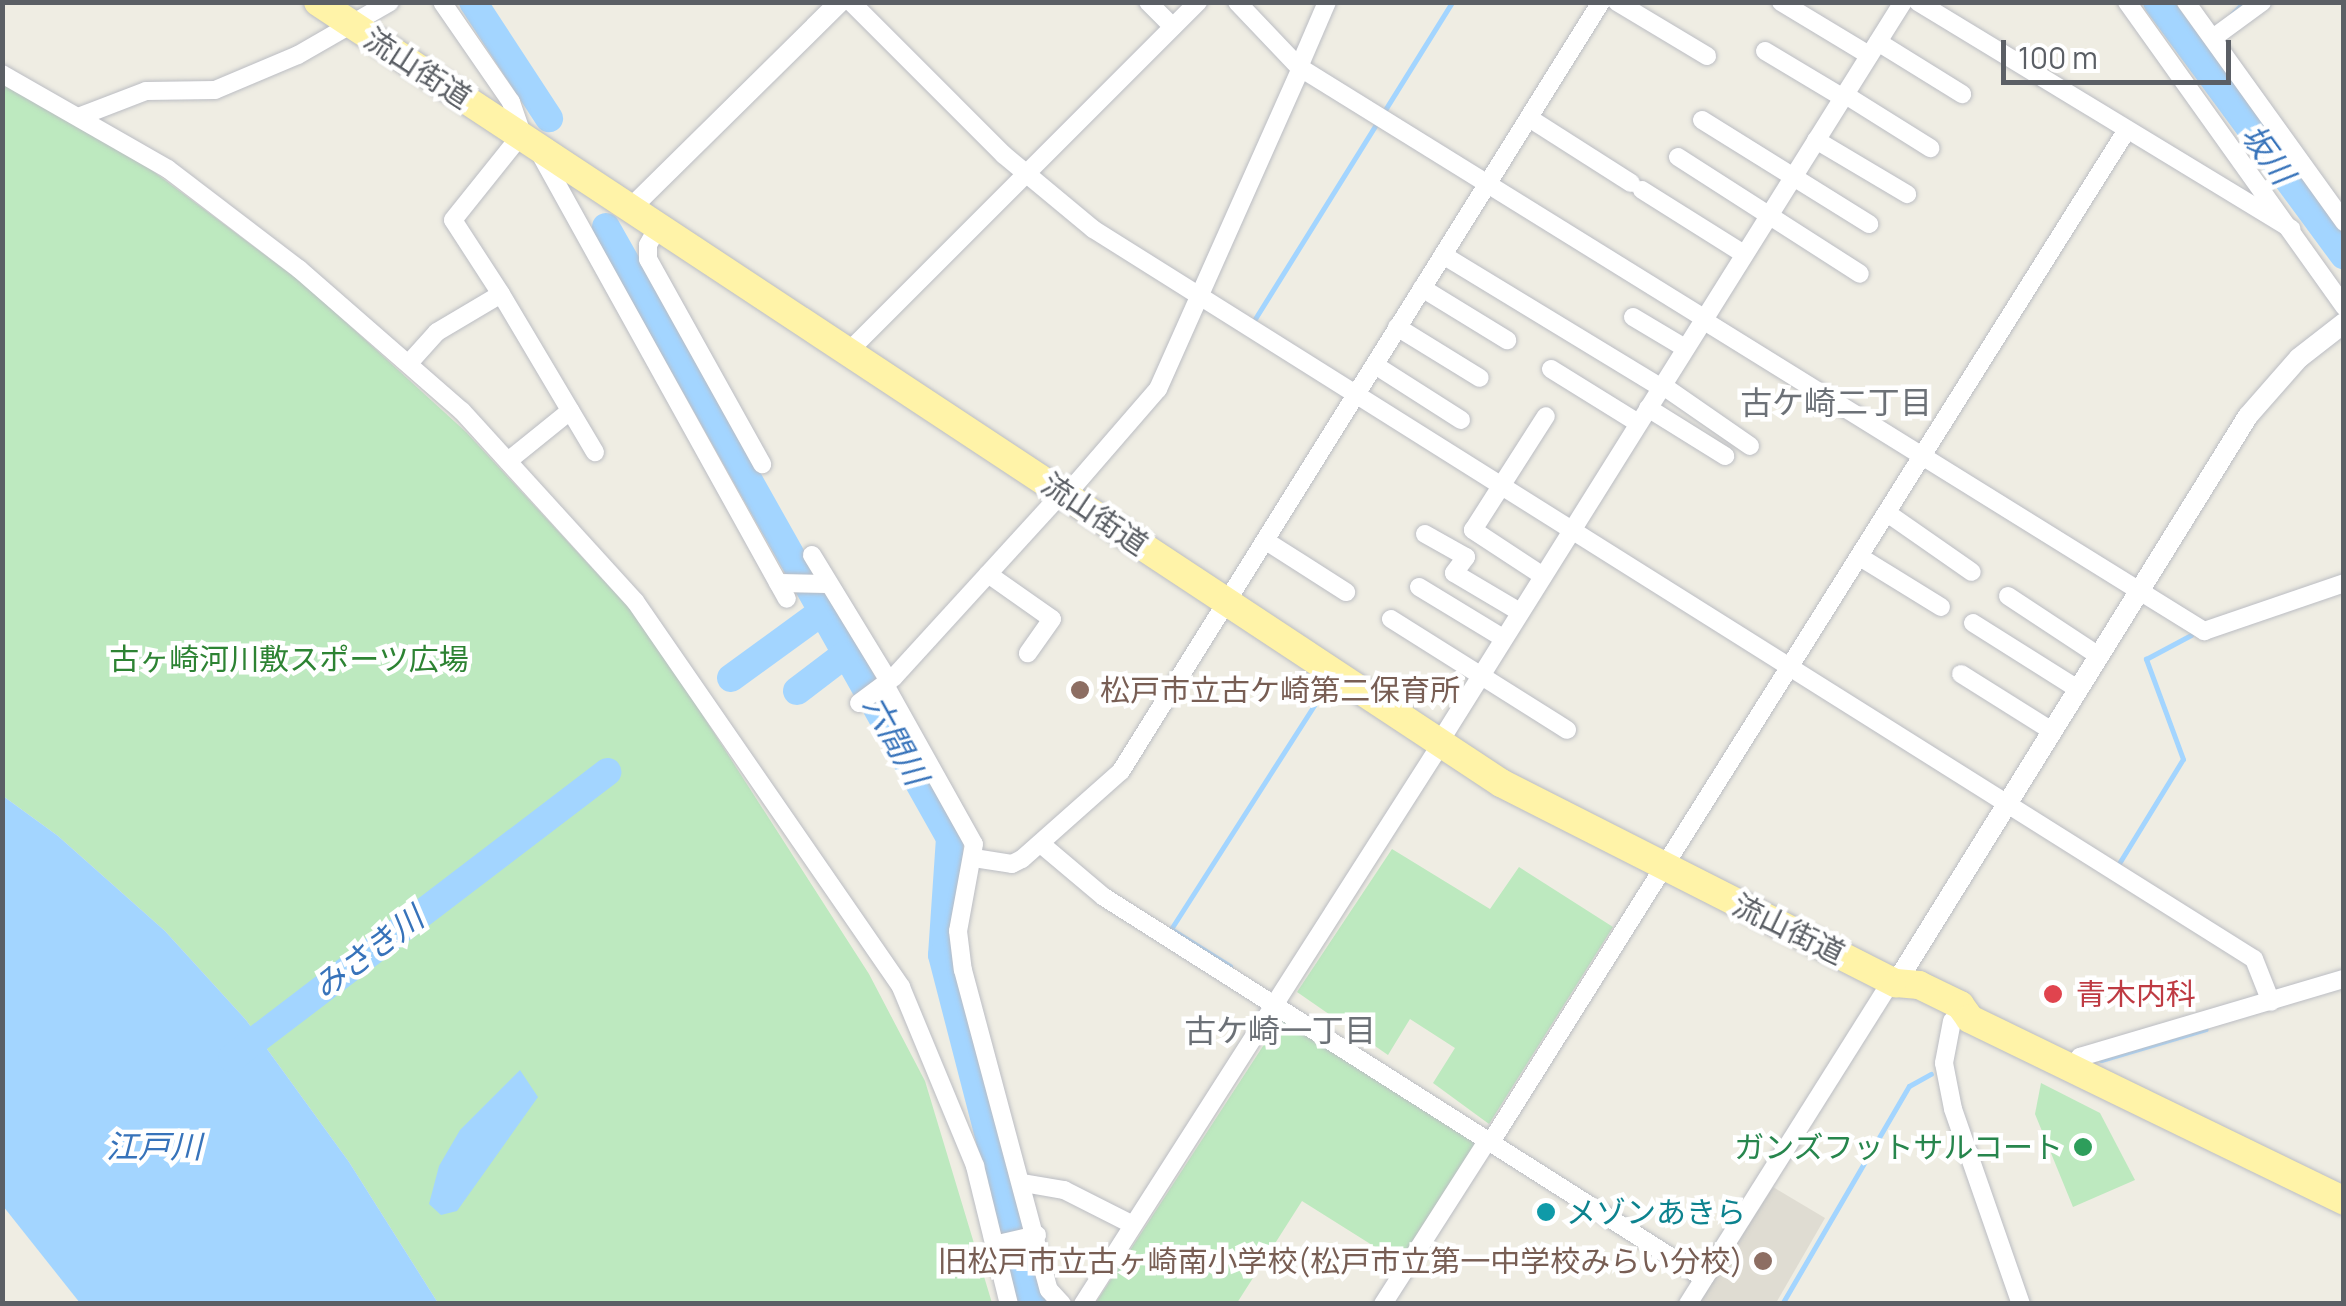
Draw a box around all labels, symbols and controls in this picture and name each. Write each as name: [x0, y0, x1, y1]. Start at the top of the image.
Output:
street label: 流山街道: [358, 20, 478, 116]
scale bar: [2006, 20, 2236, 82]
text: 100 m: [2018, 37, 2098, 78]
water label: 坂川: [2234, 117, 2302, 191]
district label: 古ケ崎二丁目: [1740, 383, 1932, 421]
street label: 流山街道: [1035, 466, 1155, 562]
park label: 古ヶ崎河川敷スポーツ広場: [109, 641, 469, 677]
place label: 松戸市立古ケ崎第二保育所: [1100, 672, 1460, 708]
marker: 松戸市立古ケ崎第二保育所: [1069, 679, 1091, 701]
water label: 六間川: [856, 689, 936, 791]
street label: 流山街道: [1727, 887, 1851, 971]
water label: みさき川: [305, 898, 431, 1006]
place label: 青木内科: [2076, 976, 2196, 1012]
marker: 青木内科: [2040, 981, 2066, 1007]
district label: 古ケ崎一丁目: [1184, 1011, 1376, 1049]
water label: 江戸川: [106, 1127, 202, 1165]
place label: ガンズフットサルコート: [1733, 1129, 2063, 1165]
marker: ガンズフットサルコート: [2072, 1136, 2094, 1158]
place label: メゾンあきら: [1566, 1194, 1746, 1230]
marker: メゾンあきら: [1535, 1201, 1557, 1223]
place label: 旧松戸市立古ヶ崎南小学校(松戸市立第一中学校みらい分校): [937, 1243, 1743, 1279]
marker: 旧松戸市立古ヶ崎南小学校(松戸市立第一中学校みらい分校): [1752, 1250, 1774, 1272]

